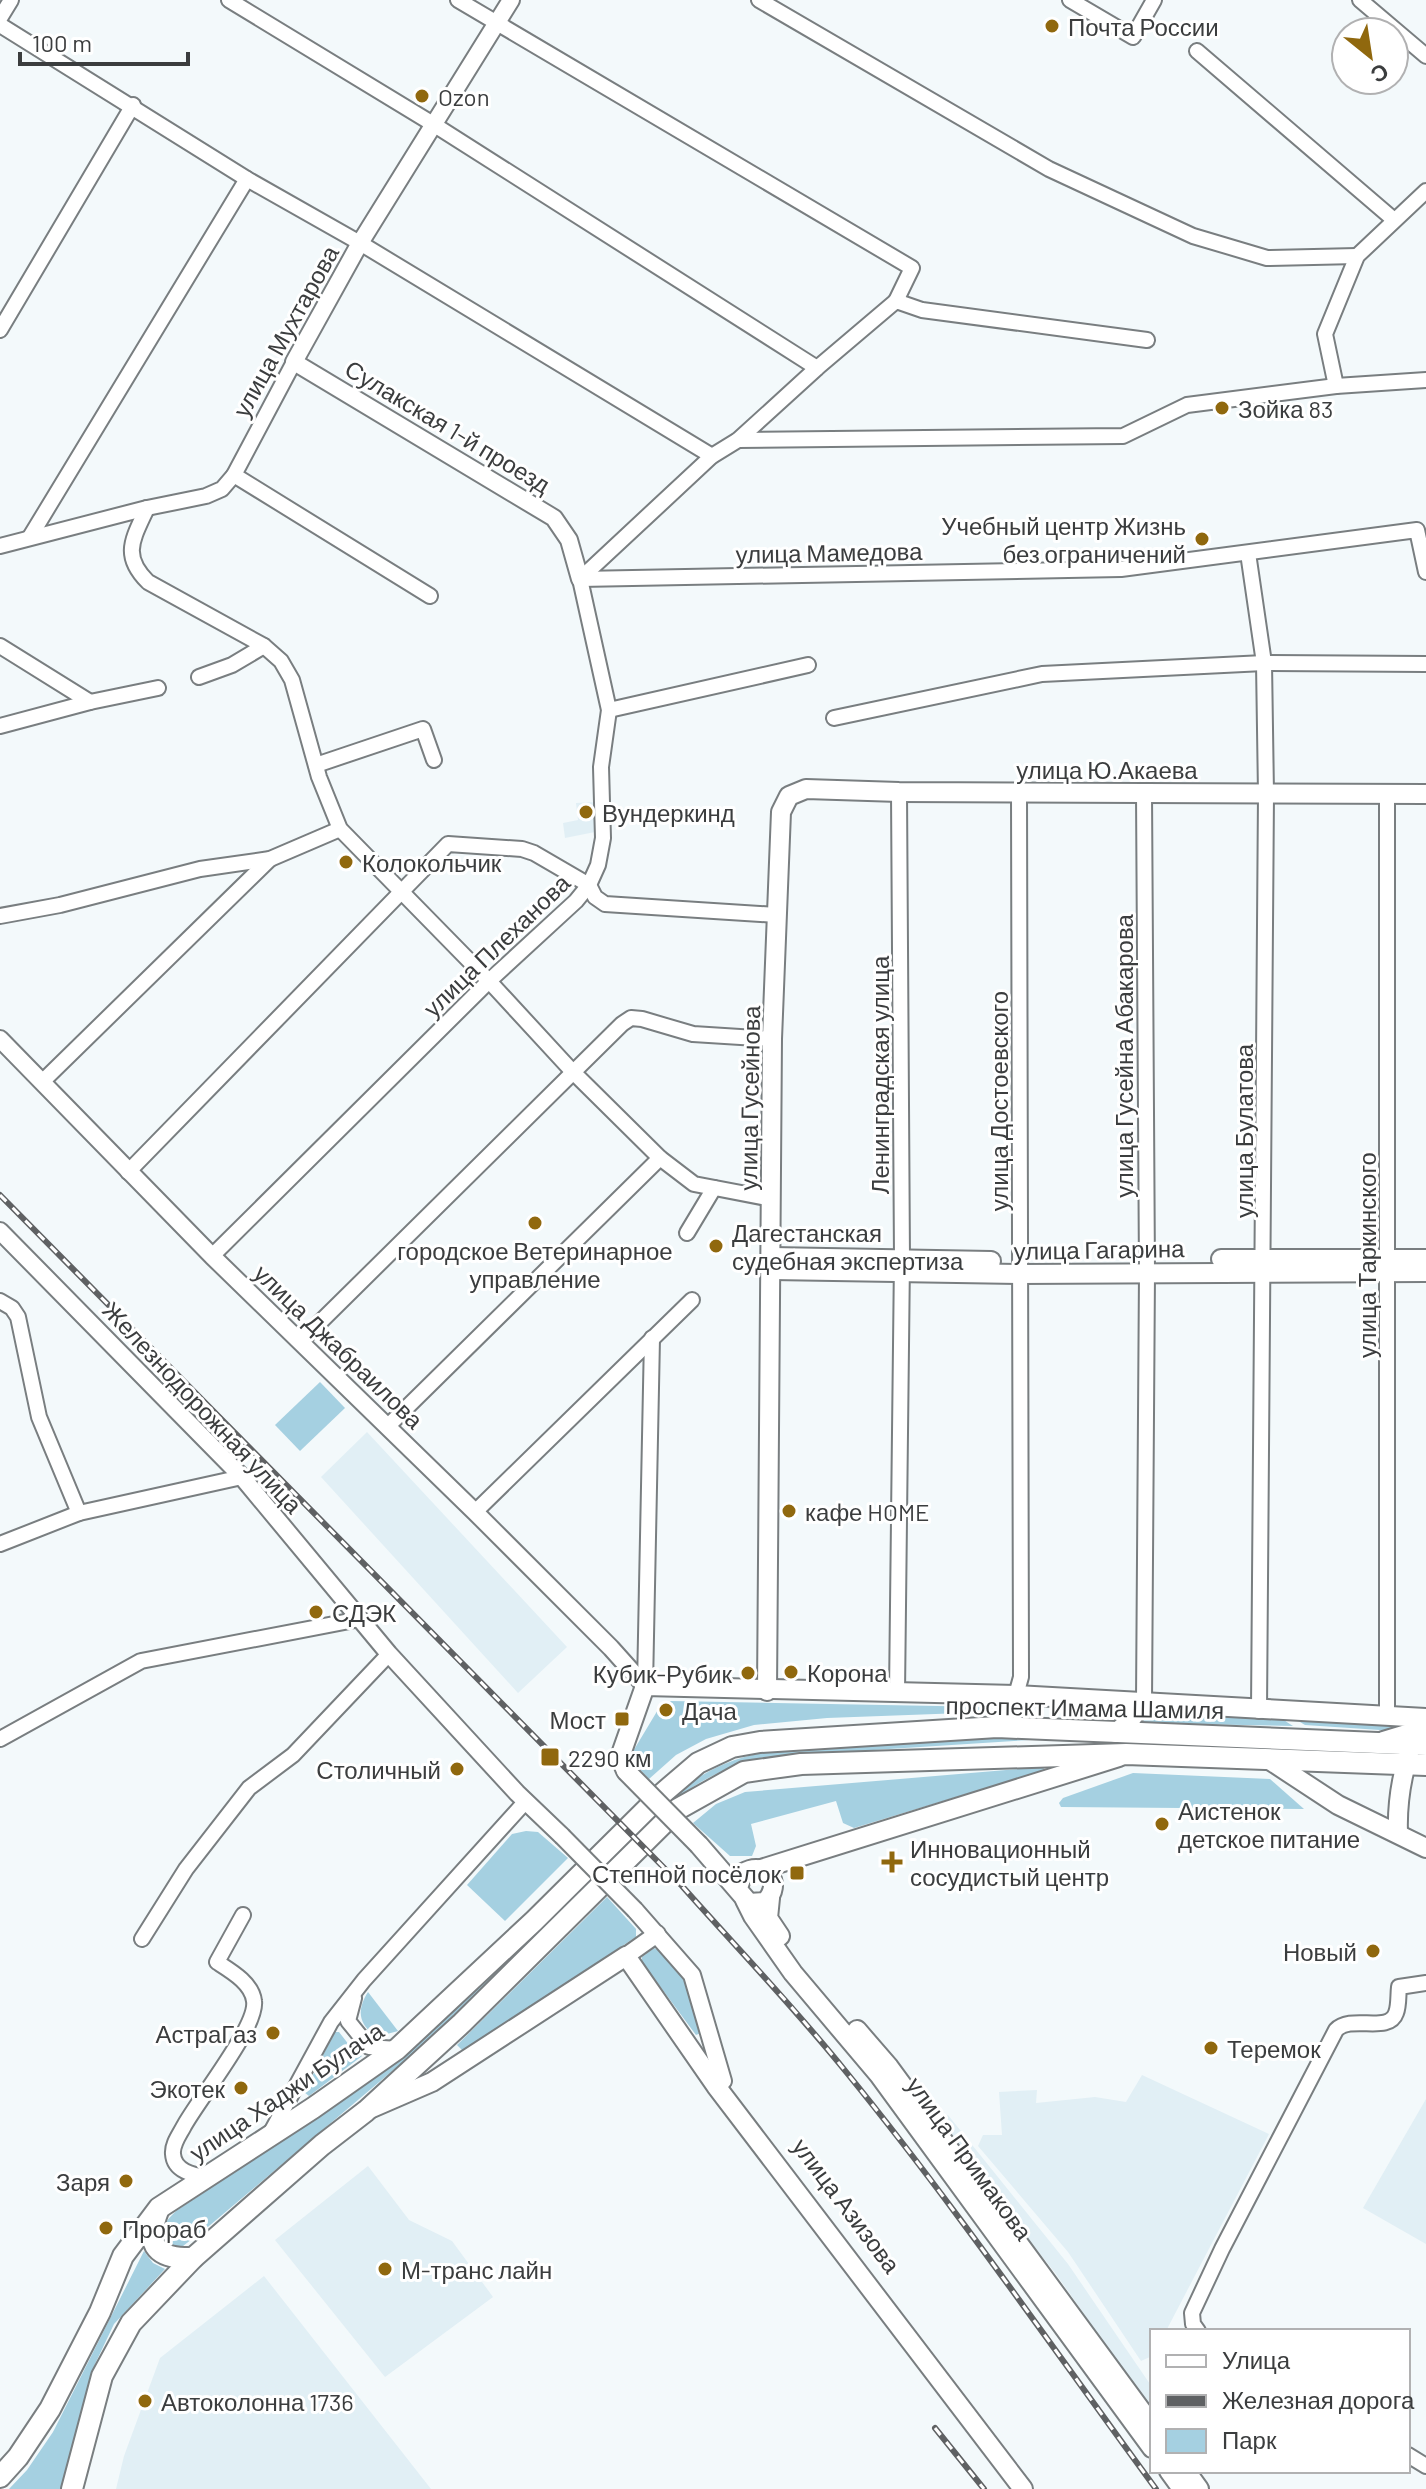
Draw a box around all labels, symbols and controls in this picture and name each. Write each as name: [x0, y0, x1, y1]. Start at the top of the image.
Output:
place label: Почта России: [1068, 12, 1219, 41]
scale bar: [20, 16, 188, 66]
north arrow: [1330, 16, 1410, 96]
marker: Почта России: [1043, 17, 1061, 35]
text: 100 m: [32, 28, 92, 57]
text: С: [1367, 59, 1394, 89]
place label: Ozon: [438, 82, 490, 111]
marker: Ozon: [413, 87, 431, 105]
street label: улица Мухтарова: [226, 240, 344, 422]
street label: Сулакская 1-й проезд: [340, 353, 556, 499]
place label: Зойка 83: [1238, 394, 1333, 423]
marker: Зойка 83: [1213, 399, 1231, 417]
place label: Учебный центр Жизнь без ограничений: [941, 511, 1186, 568]
marker: Учебный центр Жизнь без ограничений: [1193, 530, 1211, 548]
street label: улица Мамедова: [735, 536, 923, 568]
street label: улица Ю.Акаева: [1016, 755, 1198, 784]
place label: Вундеркинд: [602, 798, 735, 827]
marker: Вундеркинд: [577, 803, 595, 821]
place label: Колокольчик: [362, 848, 502, 877]
marker: Колокольчик: [337, 853, 355, 871]
street label: улица Плеханова: [417, 867, 576, 1022]
street label: улица Гусейна Абакарова: [1109, 914, 1138, 1198]
street label: Ленинградская улица: [865, 955, 894, 1194]
street label: улица Достоевского: [984, 991, 1013, 1211]
street label: улица Гусейнова: [733, 1005, 765, 1191]
street label: улица Булатова: [1229, 1043, 1258, 1218]
street label: улица Таркинского: [1352, 1152, 1381, 1358]
marker: городское Ветеринарное управление: [526, 1214, 544, 1232]
place label: Дагестанская судебная экспертиза: [732, 1218, 964, 1275]
street label: улица Гагарина: [1013, 1233, 1185, 1265]
place label: городское Ветеринарное управление: [397, 1236, 673, 1293]
marker: Дагестанская судебная экспертиза: [707, 1237, 725, 1255]
street label: улица Джабраилова: [248, 1258, 430, 1435]
street label: Железнодорожная улица: [97, 1295, 309, 1519]
place label: кафе HOME: [805, 1497, 930, 1526]
marker: кафе HOME: [780, 1502, 798, 1520]
place label: СДЭК: [332, 1598, 396, 1627]
marker: СДЭК: [307, 1603, 325, 1621]
place label: Корона: [807, 1658, 888, 1687]
place label: Кубик-Рубик: [593, 1659, 732, 1688]
marker: Корона: [782, 1663, 800, 1681]
marker: Кубик-Рубик: [739, 1664, 757, 1682]
street label: проспект Имама Шамиля: [945, 1690, 1225, 1724]
place label: Дача: [682, 1696, 738, 1725]
marker: Дача: [657, 1701, 675, 1719]
place label: Мост: [549, 1705, 606, 1734]
marker: Мост: [613, 1710, 631, 1728]
place label: 2290 км: [568, 1743, 652, 1772]
marker: 2290 км: [539, 1746, 561, 1768]
place label: Столичный: [316, 1755, 441, 1784]
marker: Столичный: [448, 1760, 466, 1778]
place label: Аистенок детское питание: [1178, 1796, 1360, 1853]
marker: Аистенок детское питание: [1153, 1815, 1171, 1833]
place label: Инновационный сосудистый центр: [910, 1834, 1109, 1891]
marker: Инновационный сосудистый центр: [881, 1851, 903, 1873]
place label: Степной посёлок: [592, 1859, 781, 1888]
marker: Степной посёлок: [788, 1864, 806, 1882]
place label: Новый: [1283, 1937, 1357, 1966]
marker: Новый: [1364, 1942, 1382, 1960]
street label: улица Хаджи Булача: [183, 2015, 389, 2167]
place label: АстраГаз: [156, 2019, 257, 2048]
marker: АстраГаз: [264, 2024, 282, 2042]
place label: Теремок: [1227, 2034, 1321, 2063]
marker: Теремок: [1202, 2039, 1220, 2057]
street label: улица Примакова: [901, 2071, 1039, 2246]
place label: Экотек: [150, 2074, 225, 2103]
marker: Экотек: [232, 2079, 250, 2097]
street label: улица Азизова: [787, 2132, 907, 2279]
place label: Заря: [56, 2167, 110, 2196]
marker: Заря: [117, 2172, 135, 2190]
place label: Прораб: [122, 2214, 206, 2243]
marker: Прораб: [97, 2219, 115, 2237]
place label: М-транс лайн: [401, 2255, 552, 2284]
marker: М-транс лайн: [376, 2260, 394, 2278]
legend: [1150, 2329, 1410, 2473]
text: Улица: [1222, 2345, 1291, 2374]
text: Железная дорога: [1222, 2385, 1415, 2414]
place label: Автоколонна 1736: [161, 2387, 354, 2416]
marker: Автоколонна 1736: [136, 2392, 154, 2410]
text: Парк: [1222, 2425, 1277, 2454]

